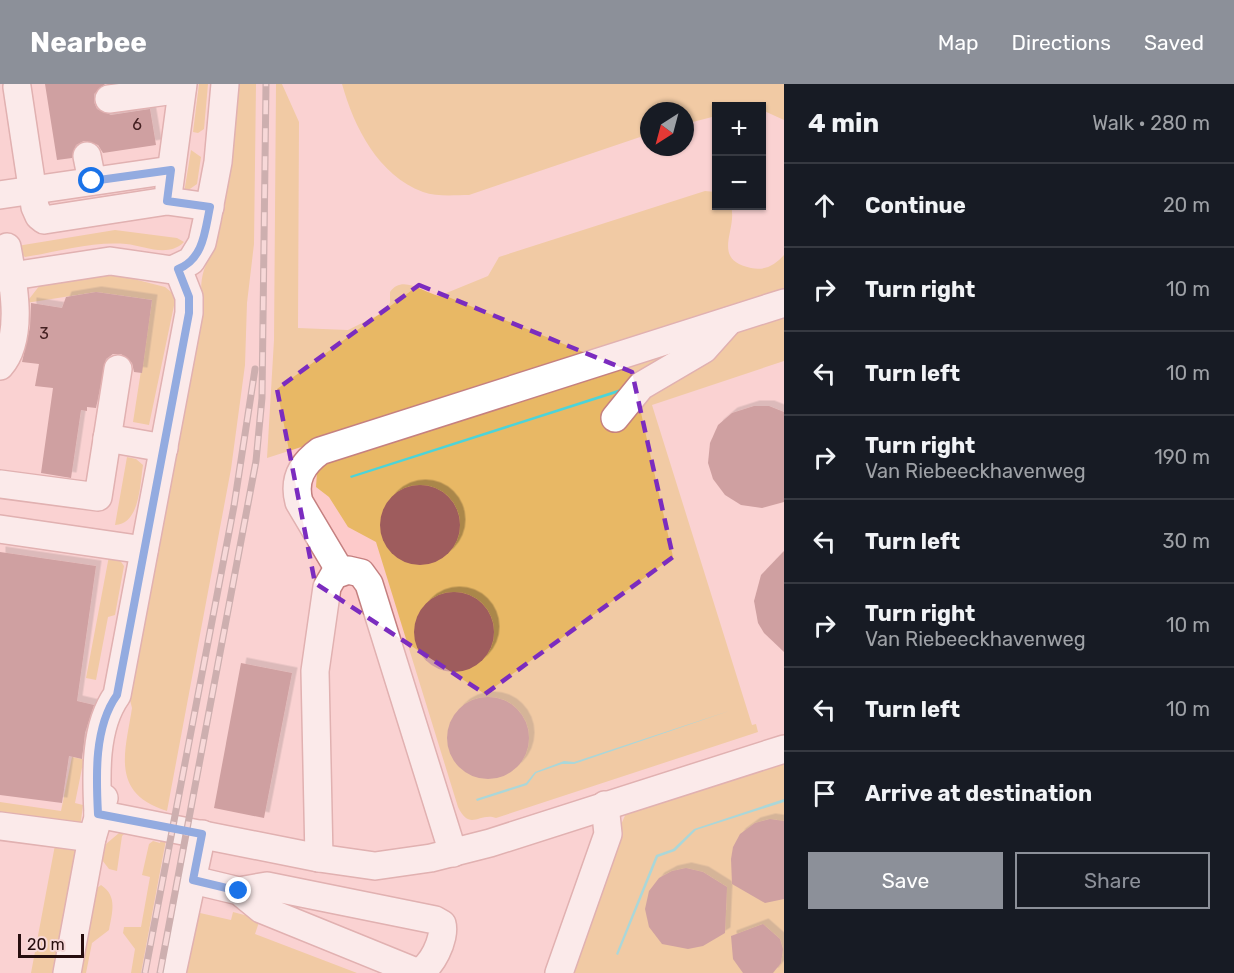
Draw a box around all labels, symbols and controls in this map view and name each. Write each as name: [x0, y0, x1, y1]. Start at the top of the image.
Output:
text: Nearbee: [30, 26, 147, 59]
text: Map: [938, 30, 979, 55]
text: Directions: [1012, 30, 1111, 55]
text: Saved: [1144, 30, 1204, 55]
north arrow: [640, 102, 694, 156]
map controls: [712, 102, 766, 210]
button: +: [712, 102, 766, 156]
text: 4 min: [808, 108, 879, 139]
text: Walk · 280 m: [1092, 111, 1210, 135]
house number: 6: [132, 115, 142, 134]
button: −: [712, 156, 766, 210]
route start: [78, 167, 104, 193]
icon: ahead: [808, 189, 841, 222]
text: Continue: [865, 192, 966, 219]
text: 20 m: [1163, 193, 1210, 217]
icon: right: [808, 273, 841, 306]
text: Turn right: [865, 276, 975, 303]
text: 10 m: [1166, 277, 1210, 301]
house number: 3: [39, 324, 49, 343]
icon: left: [808, 357, 841, 390]
text: Turn left: [865, 360, 960, 387]
text: 10 m: [1166, 361, 1210, 385]
text: Turn right: [865, 432, 975, 459]
icon: right: [808, 441, 841, 474]
text: 190 m: [1154, 445, 1210, 469]
text: Van Riebeeckhavenweg: [865, 459, 1086, 483]
icon: left: [808, 525, 841, 558]
text: Turn left: [865, 528, 960, 555]
text: 30 m: [1163, 529, 1210, 553]
text: Turn right: [865, 600, 975, 627]
icon: right: [808, 609, 841, 642]
text: 10 m: [1166, 613, 1210, 637]
text: Van Riebeeckhavenweg: [865, 627, 1086, 651]
icon: left: [808, 693, 841, 726]
text: Turn left: [865, 696, 960, 723]
text: 10 m: [1166, 697, 1210, 721]
icon: arrive: [808, 777, 841, 810]
text: Arrive at destination: [865, 780, 1092, 807]
button: Save: [808, 852, 1003, 909]
button: Share: [1015, 852, 1210, 909]
route end: [225, 877, 251, 903]
scale bar: [18, 931, 84, 958]
text: 20 m: [27, 935, 65, 954]

